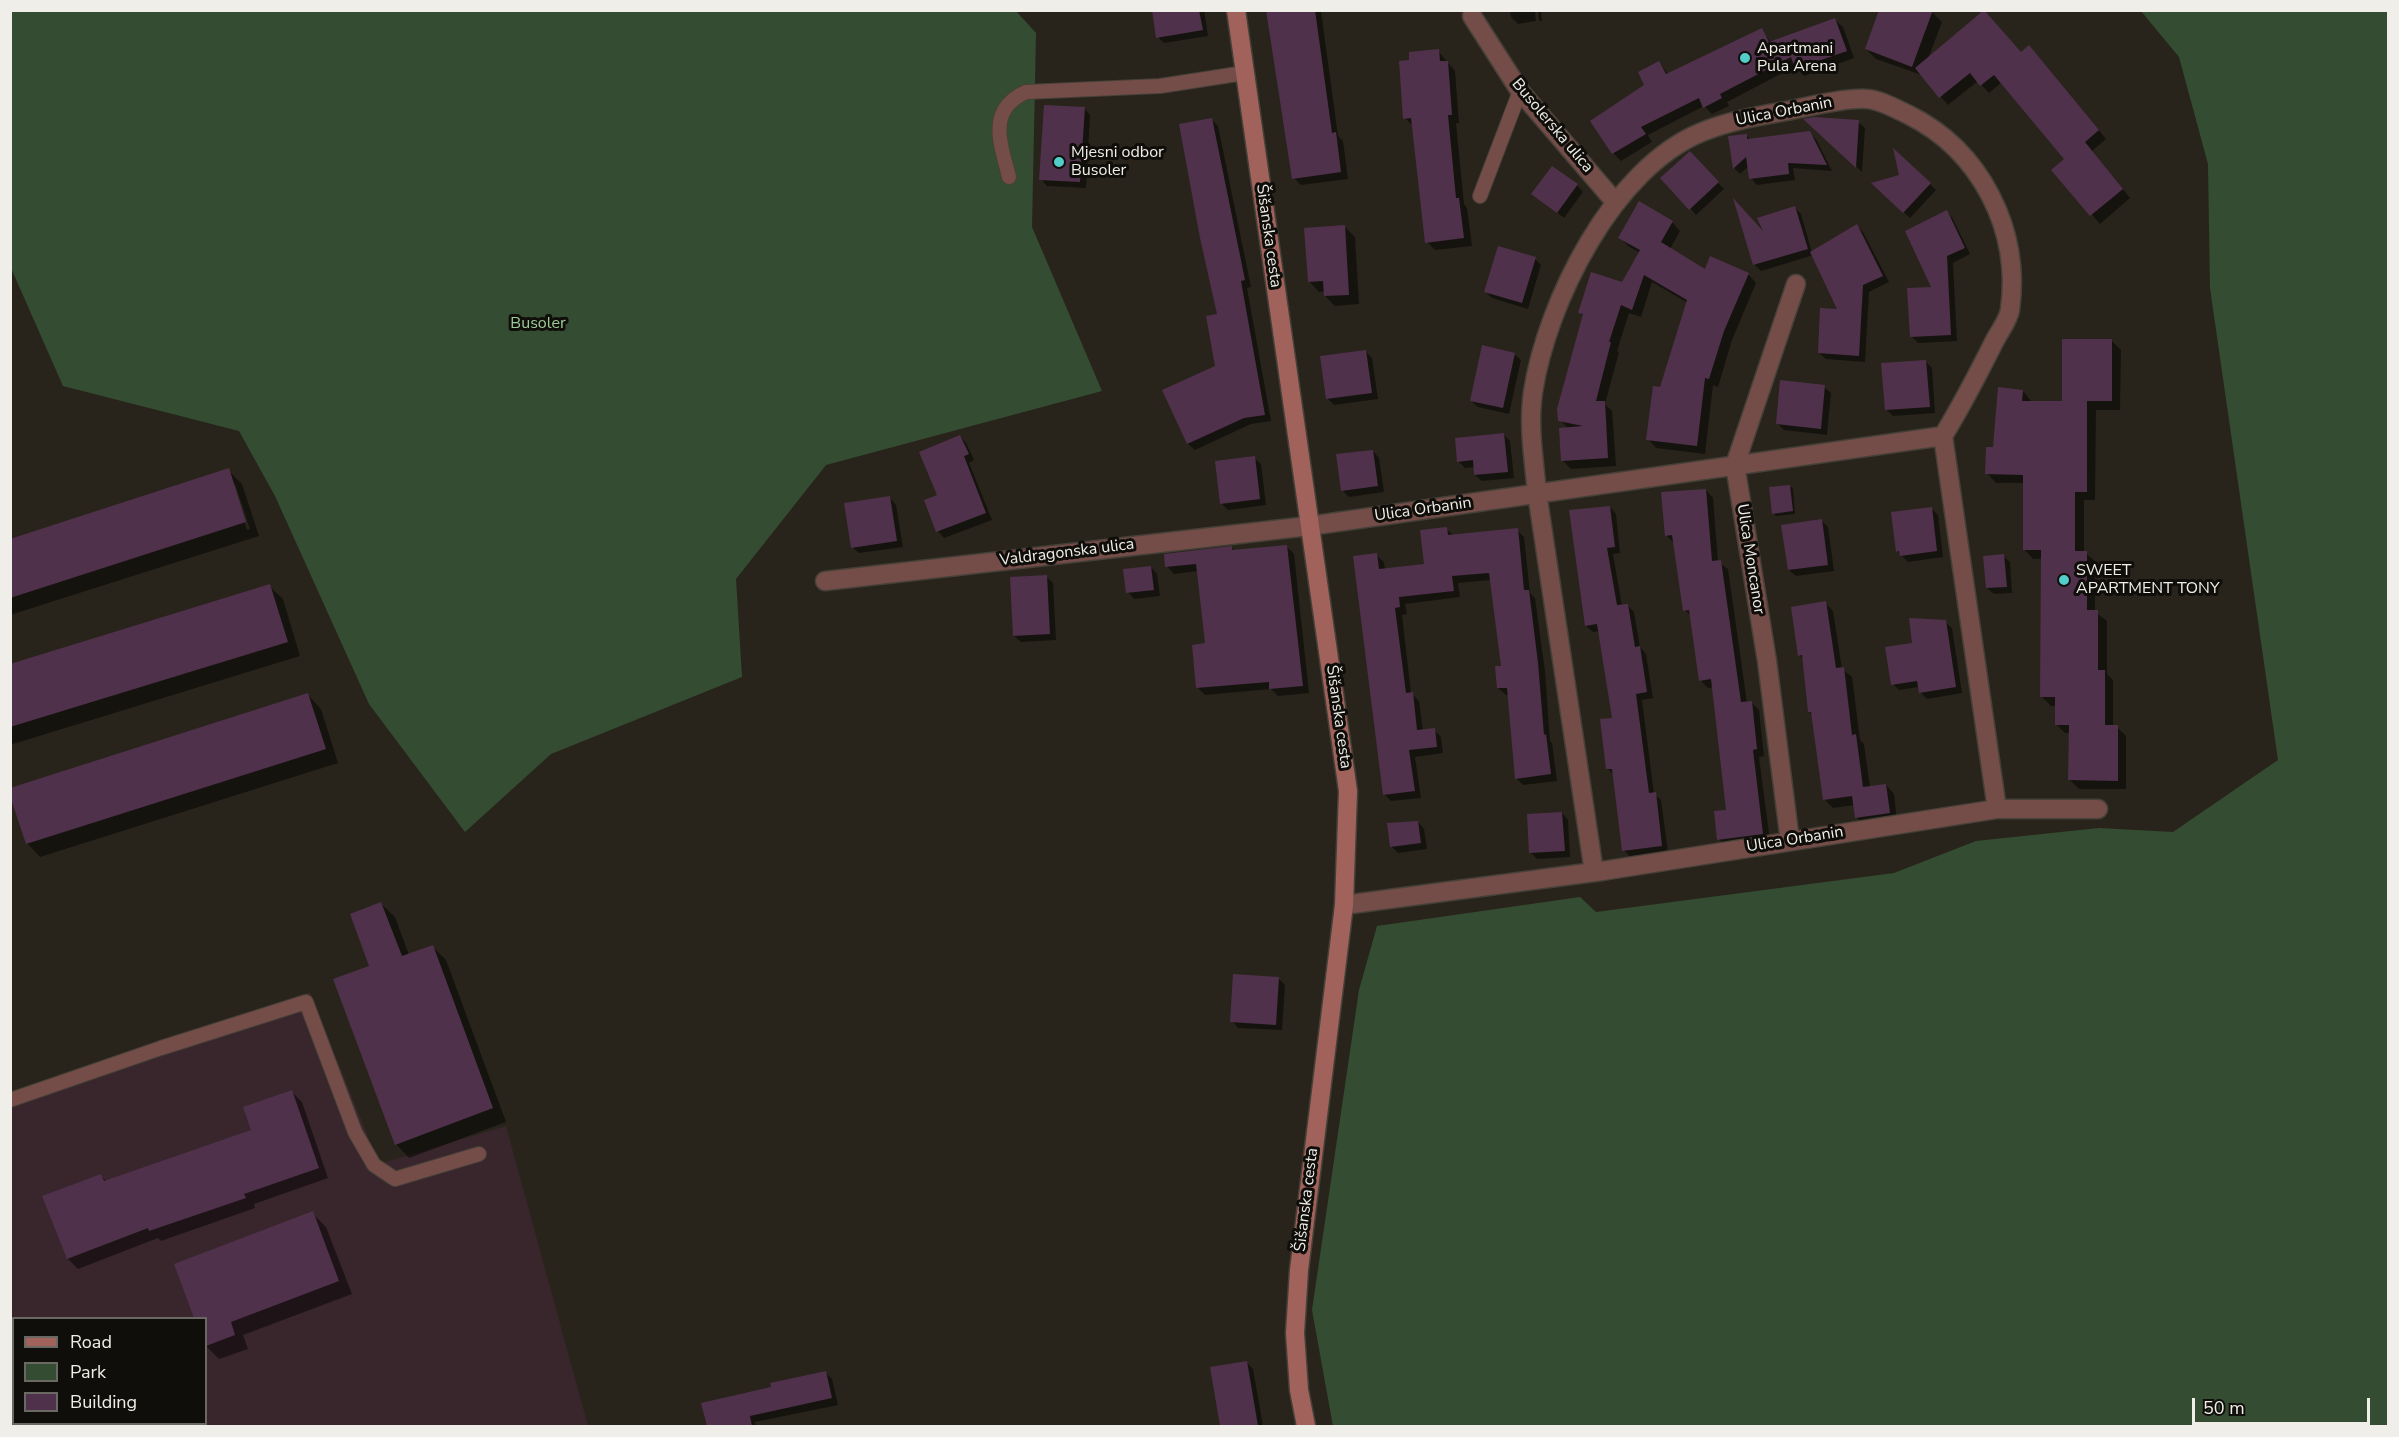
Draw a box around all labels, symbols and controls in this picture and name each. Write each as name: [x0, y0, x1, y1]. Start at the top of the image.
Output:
place label: Apartmani Pula Arena: [1757, 39, 1837, 77]
marker: Apartmani Pula Arena: [1738, 51, 1752, 65]
street label: Busolerska ulica: [1507, 75, 1597, 177]
street label: Ulica Orbanin: [1734, 93, 1834, 131]
place label: Mjesni odbor Busoler: [1071, 143, 1164, 181]
marker: Mjesni odbor Busoler: [1052, 155, 1066, 169]
street label: Šišanska cesta: [1251, 183, 1285, 289]
park label: Busoler: [510, 314, 566, 334]
street label: Ulica Orbanin: [1373, 494, 1473, 526]
street label: Ulica Moncanor: [1732, 503, 1768, 615]
street label: Valdragonska ulica: [999, 535, 1135, 571]
place label: SWEET APARTMENT TONY: [2076, 561, 2219, 599]
marker: SWEET APARTMENT TONY: [2057, 573, 2071, 587]
street label: Šišanska cesta: [1321, 664, 1355, 770]
street label: Ulica Orbanin: [1745, 823, 1845, 857]
street label: Šišanska cesta: [1291, 1147, 1323, 1253]
legend: [12, 1317, 207, 1425]
text: Road: [70, 1330, 112, 1354]
text: Park: [70, 1360, 106, 1384]
scale bar: [2195, 1386, 2374, 1424]
text: Building: [70, 1390, 137, 1414]
text: 50 m: [2203, 1396, 2245, 1420]

